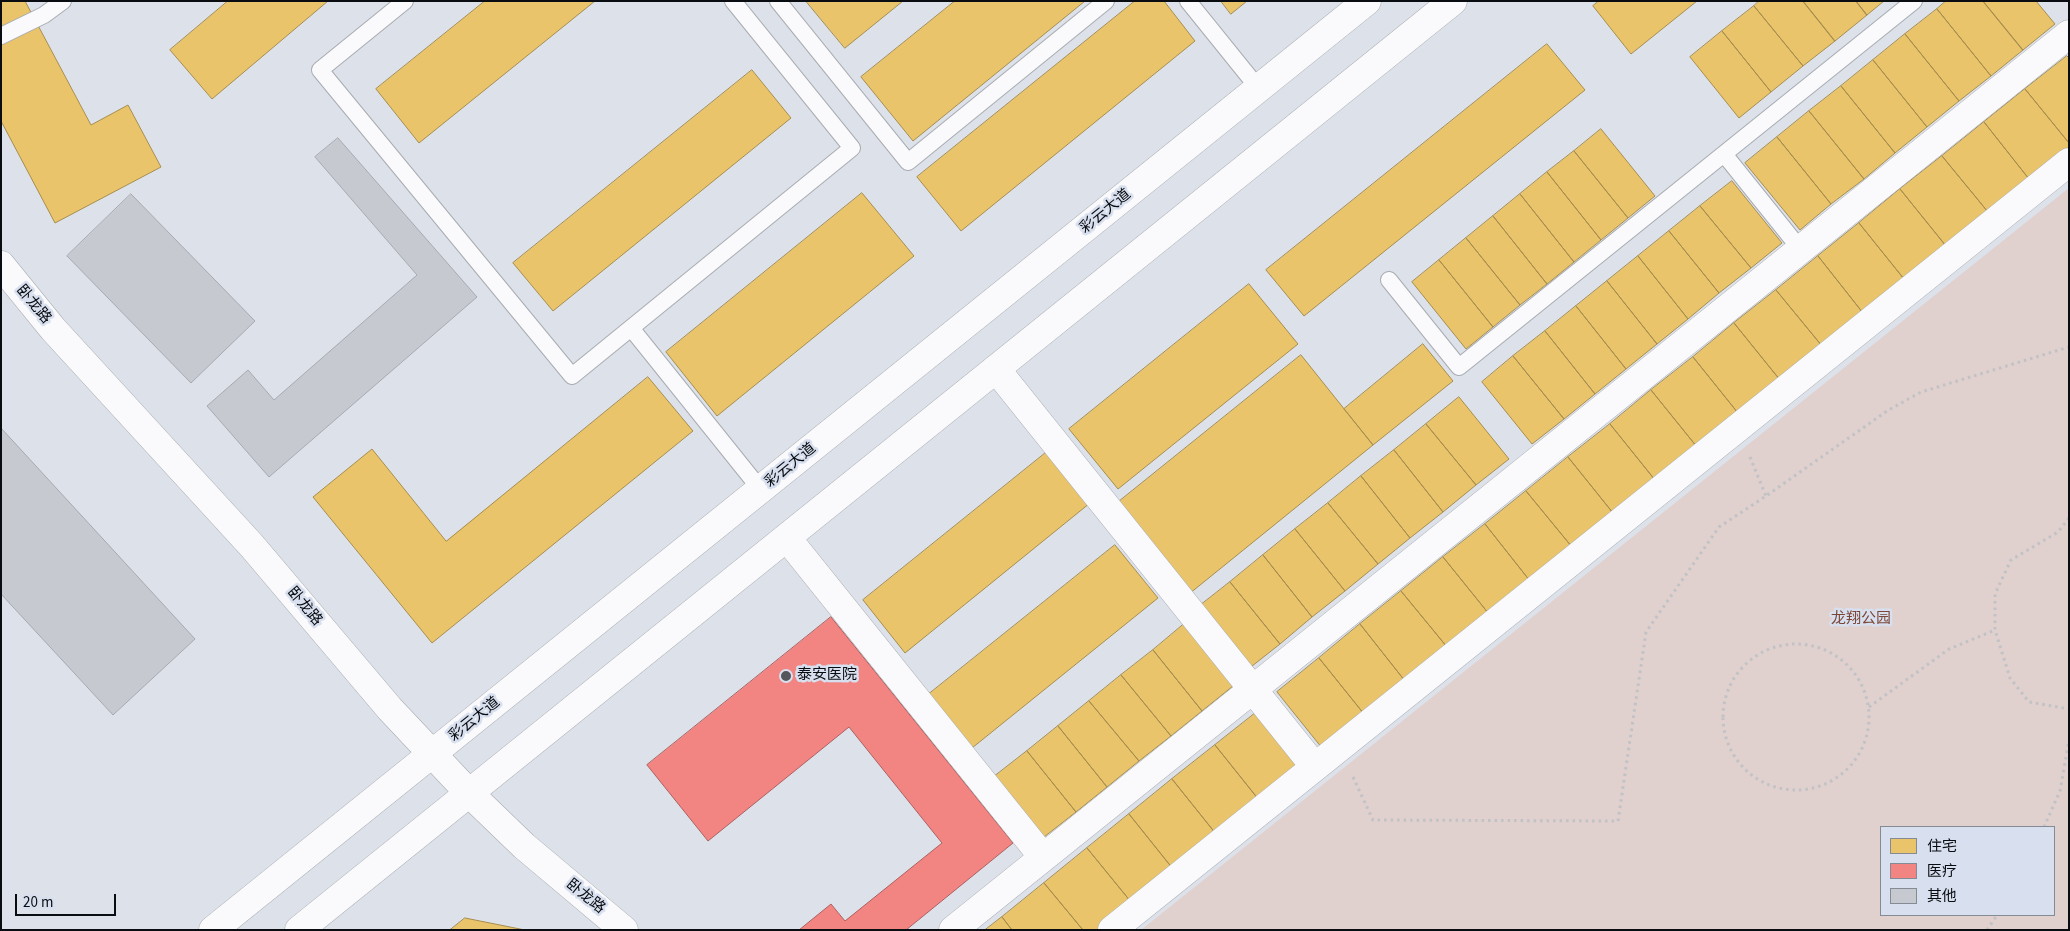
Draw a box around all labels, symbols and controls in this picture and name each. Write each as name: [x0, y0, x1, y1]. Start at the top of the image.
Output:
street label: 彩云大道: [1077, 186, 1135, 238]
street label: 卧龙路: [12, 282, 54, 328]
street label: 彩云大道: [762, 440, 820, 492]
street label: 卧龙路: [283, 584, 325, 630]
park label: 龙翔公园: [1831, 611, 1891, 629]
place label: 泰安医院: [797, 667, 857, 685]
marker: 泰安医院: [779, 669, 793, 683]
street label: 彩云大道: [446, 694, 504, 746]
legend: [1880, 826, 2055, 916]
text: 住宅: [1927, 836, 1957, 857]
text: 医疗: [1927, 861, 1957, 882]
street label: 卧龙路: [562, 876, 608, 918]
scale bar: [18, 884, 119, 916]
text: 其他: [1927, 886, 1957, 907]
text: 20 m: [23, 892, 53, 913]

